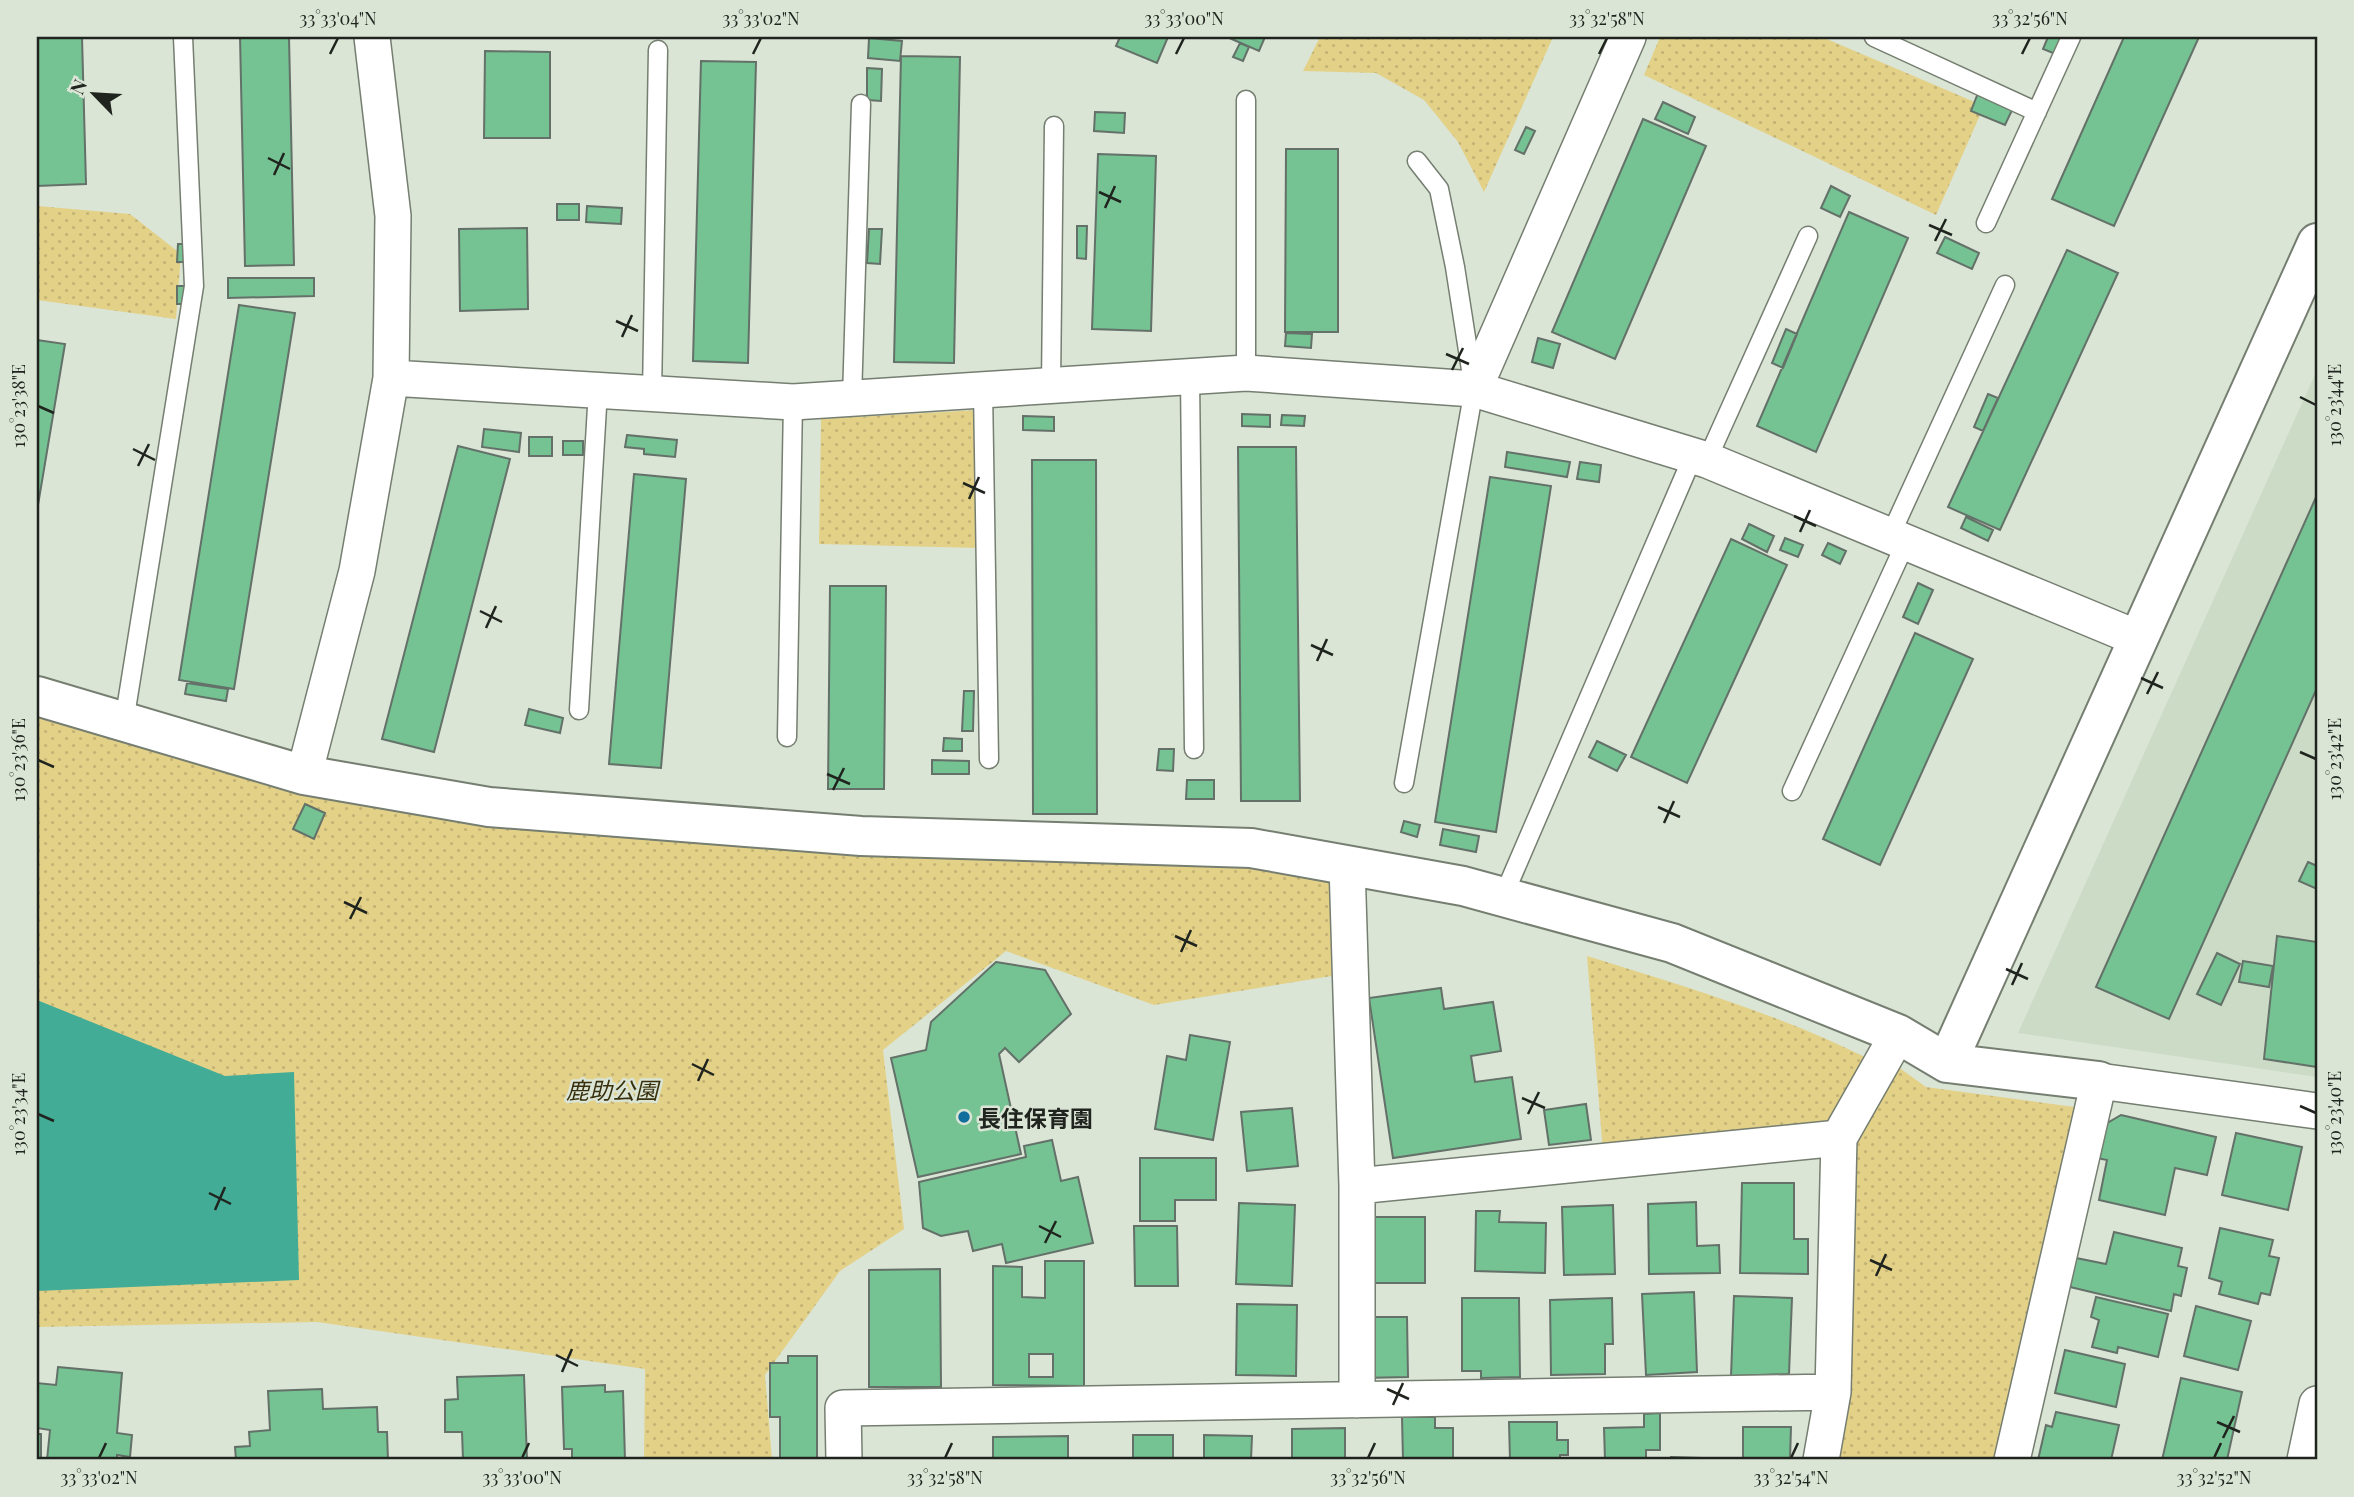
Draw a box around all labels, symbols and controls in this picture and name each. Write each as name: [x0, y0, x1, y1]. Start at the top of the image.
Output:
text: 33°33'04"N: [299, 6, 377, 30]
text: 33°33'02"N: [722, 6, 800, 30]
text: 33°33'00"N: [1144, 6, 1224, 30]
text: 33°32'58"N: [1569, 6, 1645, 30]
text: 33°32'56"N: [1992, 6, 2068, 30]
north arrow: [60, 60, 130, 130]
text: N: [63, 74, 92, 98]
text: 130°23'38"E: [6, 364, 30, 448]
text: 130°23'44"E: [2322, 364, 2346, 446]
text: 130°23'36"E: [6, 718, 30, 802]
text: 130°23'42"E: [2322, 718, 2346, 800]
text: 130°23'40"E: [2322, 1071, 2346, 1155]
text: 130°23'34"E: [6, 1072, 30, 1156]
park label: 鹿助公園: [566, 1074, 661, 1105]
place label: 長住保育園: [978, 1102, 1093, 1133]
marker: 長住保育園: [956, 1109, 972, 1125]
text: 33°33'02"N: [60, 1465, 138, 1489]
text: 33°33'00"N: [482, 1465, 562, 1489]
text: 33°32'58"N: [907, 1465, 983, 1489]
text: 33°32'56"N: [1330, 1465, 1406, 1489]
text: 33°32'54"N: [1753, 1465, 1829, 1489]
text: 33°32'52"N: [2176, 1465, 2252, 1489]

